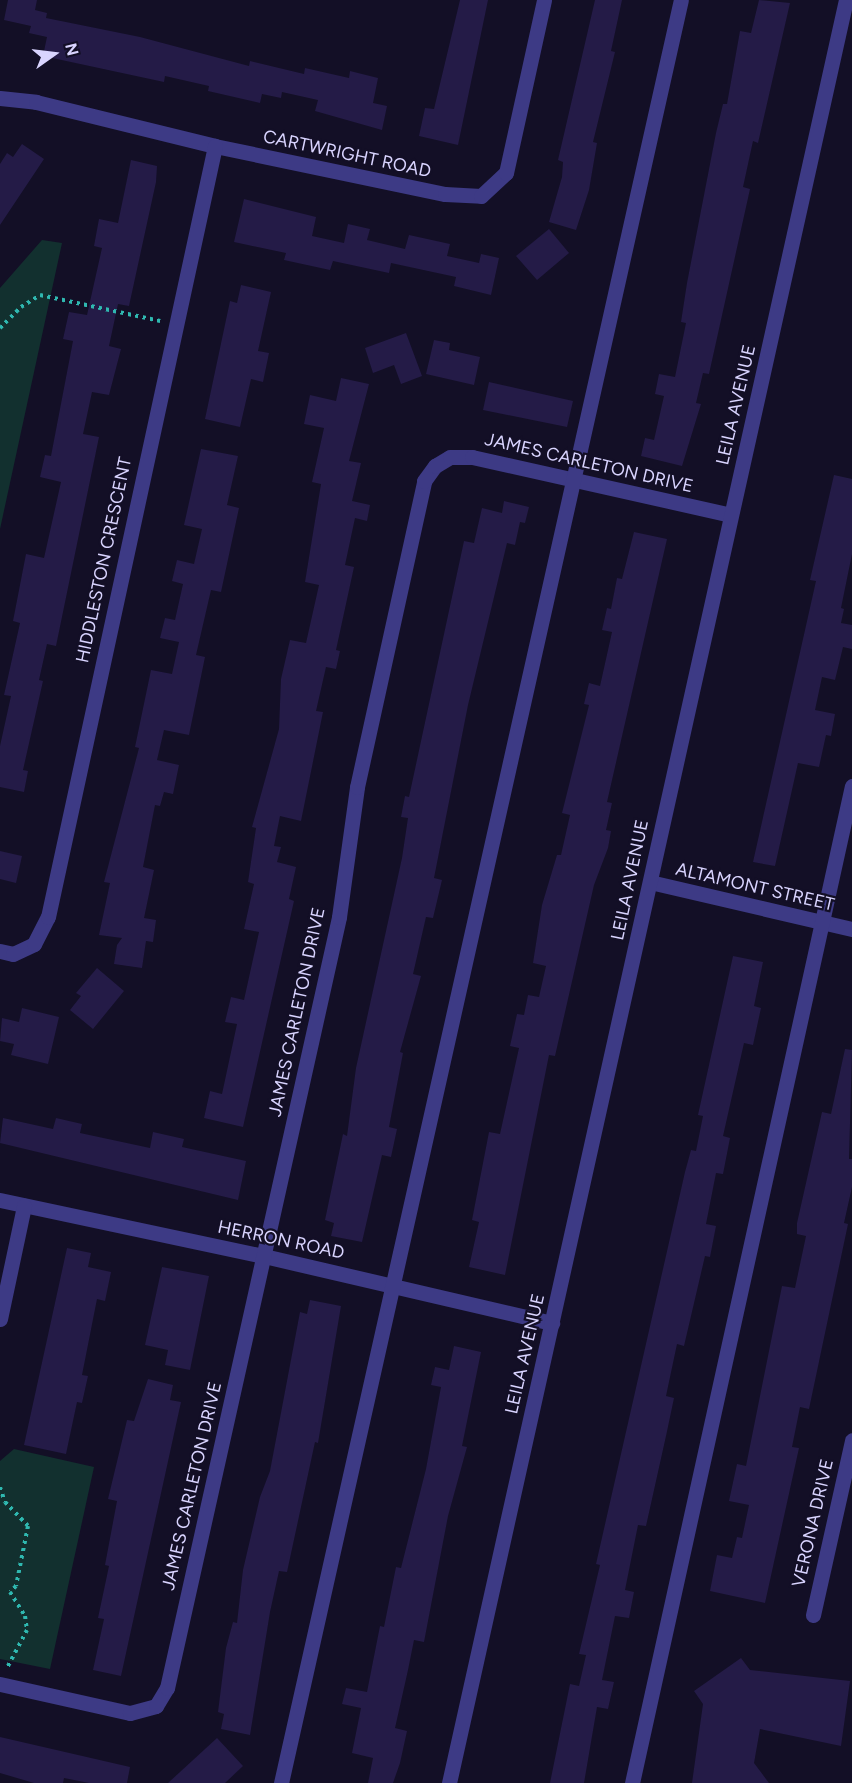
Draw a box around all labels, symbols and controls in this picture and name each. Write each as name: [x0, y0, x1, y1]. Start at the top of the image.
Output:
north arrow: [24, 24, 84, 84]
text: N: [61, 41, 83, 58]
street label: CARTWRIGHT ROAD: [261, 126, 433, 182]
street label: LEILA AVENUE: [712, 343, 760, 467]
street label: JAMES CARLETON DRIVE: [483, 428, 695, 498]
street label: HIDDLESTON CRESCENT: [72, 455, 136, 665]
street label: LEILA AVENUE: [607, 818, 653, 942]
street label: ALTAMONT STREET: [674, 858, 836, 916]
street label: JAMES CARLETON DRIVE: [264, 905, 330, 1119]
street label: HERRON ROAD: [216, 1216, 346, 1264]
street label: LEILA AVENUE: [501, 1292, 549, 1416]
street label: JAMES CARLETON DRIVE: [157, 1380, 227, 1592]
street label: VERONA DRIVE: [788, 1457, 838, 1589]

